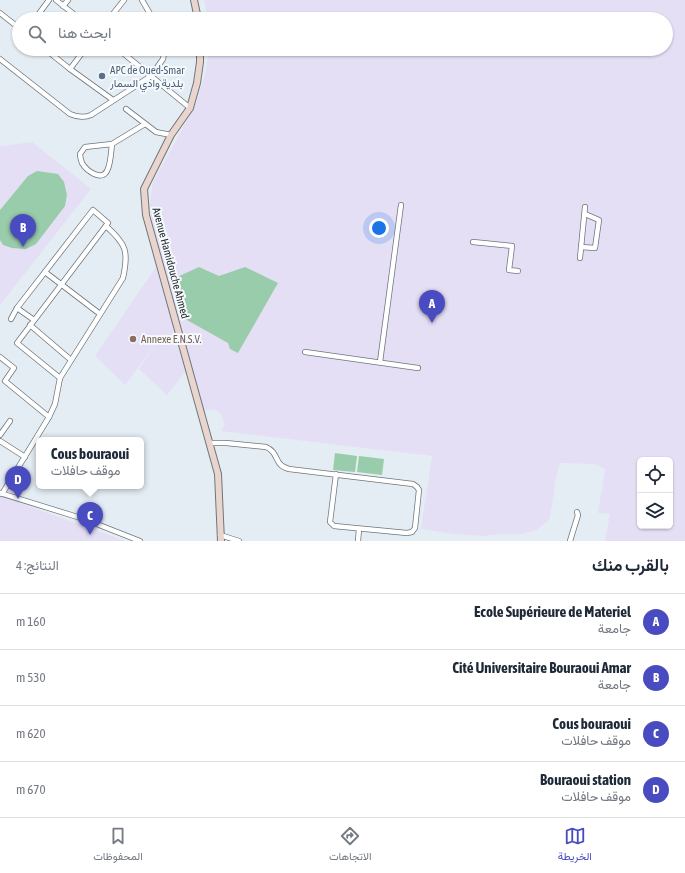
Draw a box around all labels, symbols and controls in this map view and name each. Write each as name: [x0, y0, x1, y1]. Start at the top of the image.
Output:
search box: [12, 12, 673, 56]
icon: search: [26, 23, 48, 45]
text: ابحث هنا: [58, 24, 112, 41]
place label: APC de Oued-Smar بلدية وادي السمار: [109, 64, 185, 93]
marker: APC de Oued-Smar بلدية وادي السمار: [97, 71, 107, 81]
street label: Avenue Hamidouche Ahmed: [150, 206, 192, 320]
pin: B: [10, 214, 36, 247]
your location: [369, 218, 389, 238]
pin: A: [419, 290, 445, 323]
place label: Annexe E.N.S.V.: [141, 333, 201, 345]
marker: Annexe E.N.S.V.: [128, 334, 138, 344]
popup: [36, 437, 144, 489]
text: Cous bouraoui: [51, 445, 129, 462]
map controls: [637, 457, 673, 529]
button: locate: [637, 457, 673, 493]
text: موقف حافلات: [51, 463, 120, 478]
pin: D: [5, 466, 31, 499]
button: layers: [637, 493, 673, 529]
pin: C: [77, 502, 103, 535]
text: بالقرب منك: [592, 555, 669, 575]
text: النتائج: 4: [16, 558, 59, 573]
text: Ecole Supérieure de Materiel: [474, 603, 631, 620]
text: 160 m: [16, 614, 46, 629]
text: A: [653, 614, 659, 629]
text: جامعة: [598, 621, 631, 636]
text: Cité Universitaire Bouraoui Amar: [452, 659, 631, 676]
text: 530 m: [16, 670, 46, 685]
text: B: [653, 670, 659, 685]
text: جامعة: [598, 677, 631, 692]
text: Cous bouraoui: [552, 715, 631, 732]
text: 620 m: [16, 726, 46, 741]
text: C: [653, 726, 659, 741]
text: موقف حافلات: [561, 733, 631, 748]
text: Bouraoui station: [540, 771, 631, 788]
text: 670 m: [16, 782, 46, 797]
text: D: [652, 782, 660, 797]
text: موقف حافلات: [561, 789, 631, 804]
tab: المحفوظات: [93, 825, 143, 866]
tab: الاتجاهات: [329, 825, 372, 866]
tab: الخريطة: [558, 825, 592, 866]

